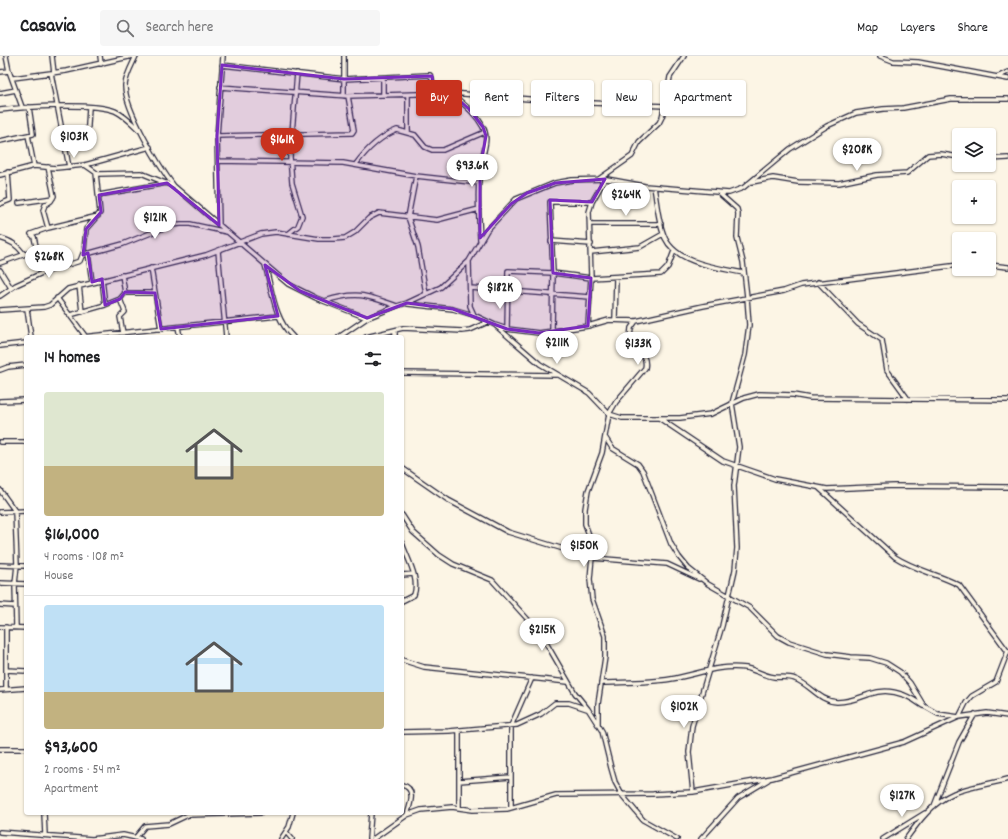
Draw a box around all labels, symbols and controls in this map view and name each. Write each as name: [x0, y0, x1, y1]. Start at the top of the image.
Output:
search box: [100, 10, 380, 46]
text: Casavia: [20, 14, 76, 41]
icon: search: [114, 17, 136, 39]
text: Search here: [146, 17, 213, 39]
text: Map: [857, 18, 878, 38]
text: Layers: [900, 18, 935, 38]
text: Share: [957, 18, 988, 38]
chip: Buy: [416, 80, 462, 116]
chip: Rent: [470, 80, 523, 116]
chip: Filters: [531, 80, 594, 116]
chip: New: [602, 80, 652, 116]
chip: Apartment: [660, 80, 746, 116]
pin: $103K: [46, 125, 102, 159]
text: $103K: [60, 128, 88, 147]
pin: $161K: [254, 128, 310, 162]
map controls: [952, 128, 996, 276]
button: layers: [952, 128, 996, 172]
text: $161K: [270, 131, 294, 150]
pin: $208K: [829, 138, 885, 172]
text: $208K: [842, 141, 872, 160]
pin: $93.6K: [439, 154, 505, 188]
text: $93.6K: [456, 157, 488, 176]
button: +: [952, 180, 996, 224]
pin: $264K: [598, 183, 654, 217]
text: $264K: [611, 186, 641, 205]
pin: $121K: [127, 206, 183, 240]
text: $121K: [143, 209, 167, 228]
button: −: [952, 232, 996, 276]
pin: $268K: [21, 245, 77, 279]
text: $268K: [34, 248, 64, 267]
pin: $182K: [472, 276, 528, 310]
text: $182K: [487, 279, 513, 298]
pin: $211K: [529, 331, 585, 365]
pin: $133K: [610, 332, 666, 366]
text: $211K: [545, 334, 569, 353]
text: $133K: [625, 335, 652, 354]
text: 14 homes: [44, 347, 100, 371]
icon: filters: [362, 348, 384, 370]
icon: home: [178, 418, 250, 490]
text: $161,000: [44, 524, 99, 548]
pin: $150K: [556, 534, 612, 568]
text: $150K: [570, 537, 598, 556]
text: 4 rooms · 108 m²: [44, 548, 124, 567]
text: House: [44, 567, 73, 586]
pin: $215K: [514, 618, 570, 652]
text: $215K: [528, 621, 556, 640]
icon: home: [178, 631, 250, 703]
pin: $102K: [656, 695, 712, 729]
text: $102K: [670, 698, 698, 717]
text: $93,600: [44, 737, 98, 761]
text: 2 rooms · 54 m²: [44, 761, 120, 780]
text: Apartment: [44, 780, 98, 799]
pin: $127K: [874, 784, 930, 818]
text: $127K: [889, 787, 915, 806]

